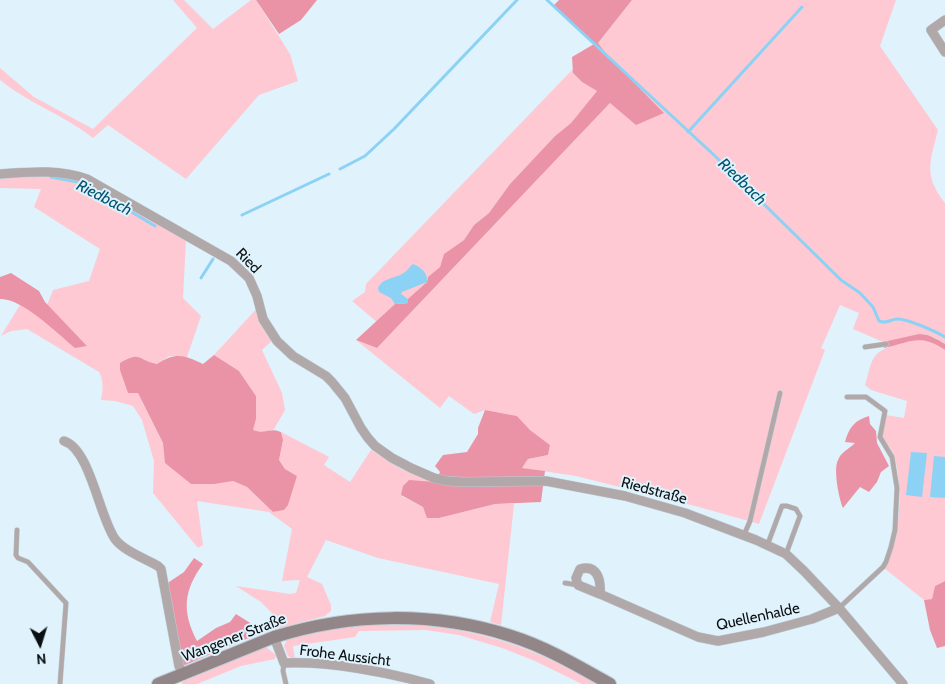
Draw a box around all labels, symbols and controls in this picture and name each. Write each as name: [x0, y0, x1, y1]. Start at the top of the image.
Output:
water label: Riedbach: [714, 154, 770, 210]
water label: Riedbach: [73, 176, 135, 220]
street label: Ried: [232, 245, 264, 277]
street label: Riedstraße: [619, 474, 689, 508]
street label: Quellenhalde: [715, 599, 801, 635]
street label: Wangener Straße: [179, 610, 289, 666]
north arrow: [15, 619, 65, 669]
street label: Frohe Aussicht: [298, 641, 392, 671]
text: N: [36, 650, 47, 668]

